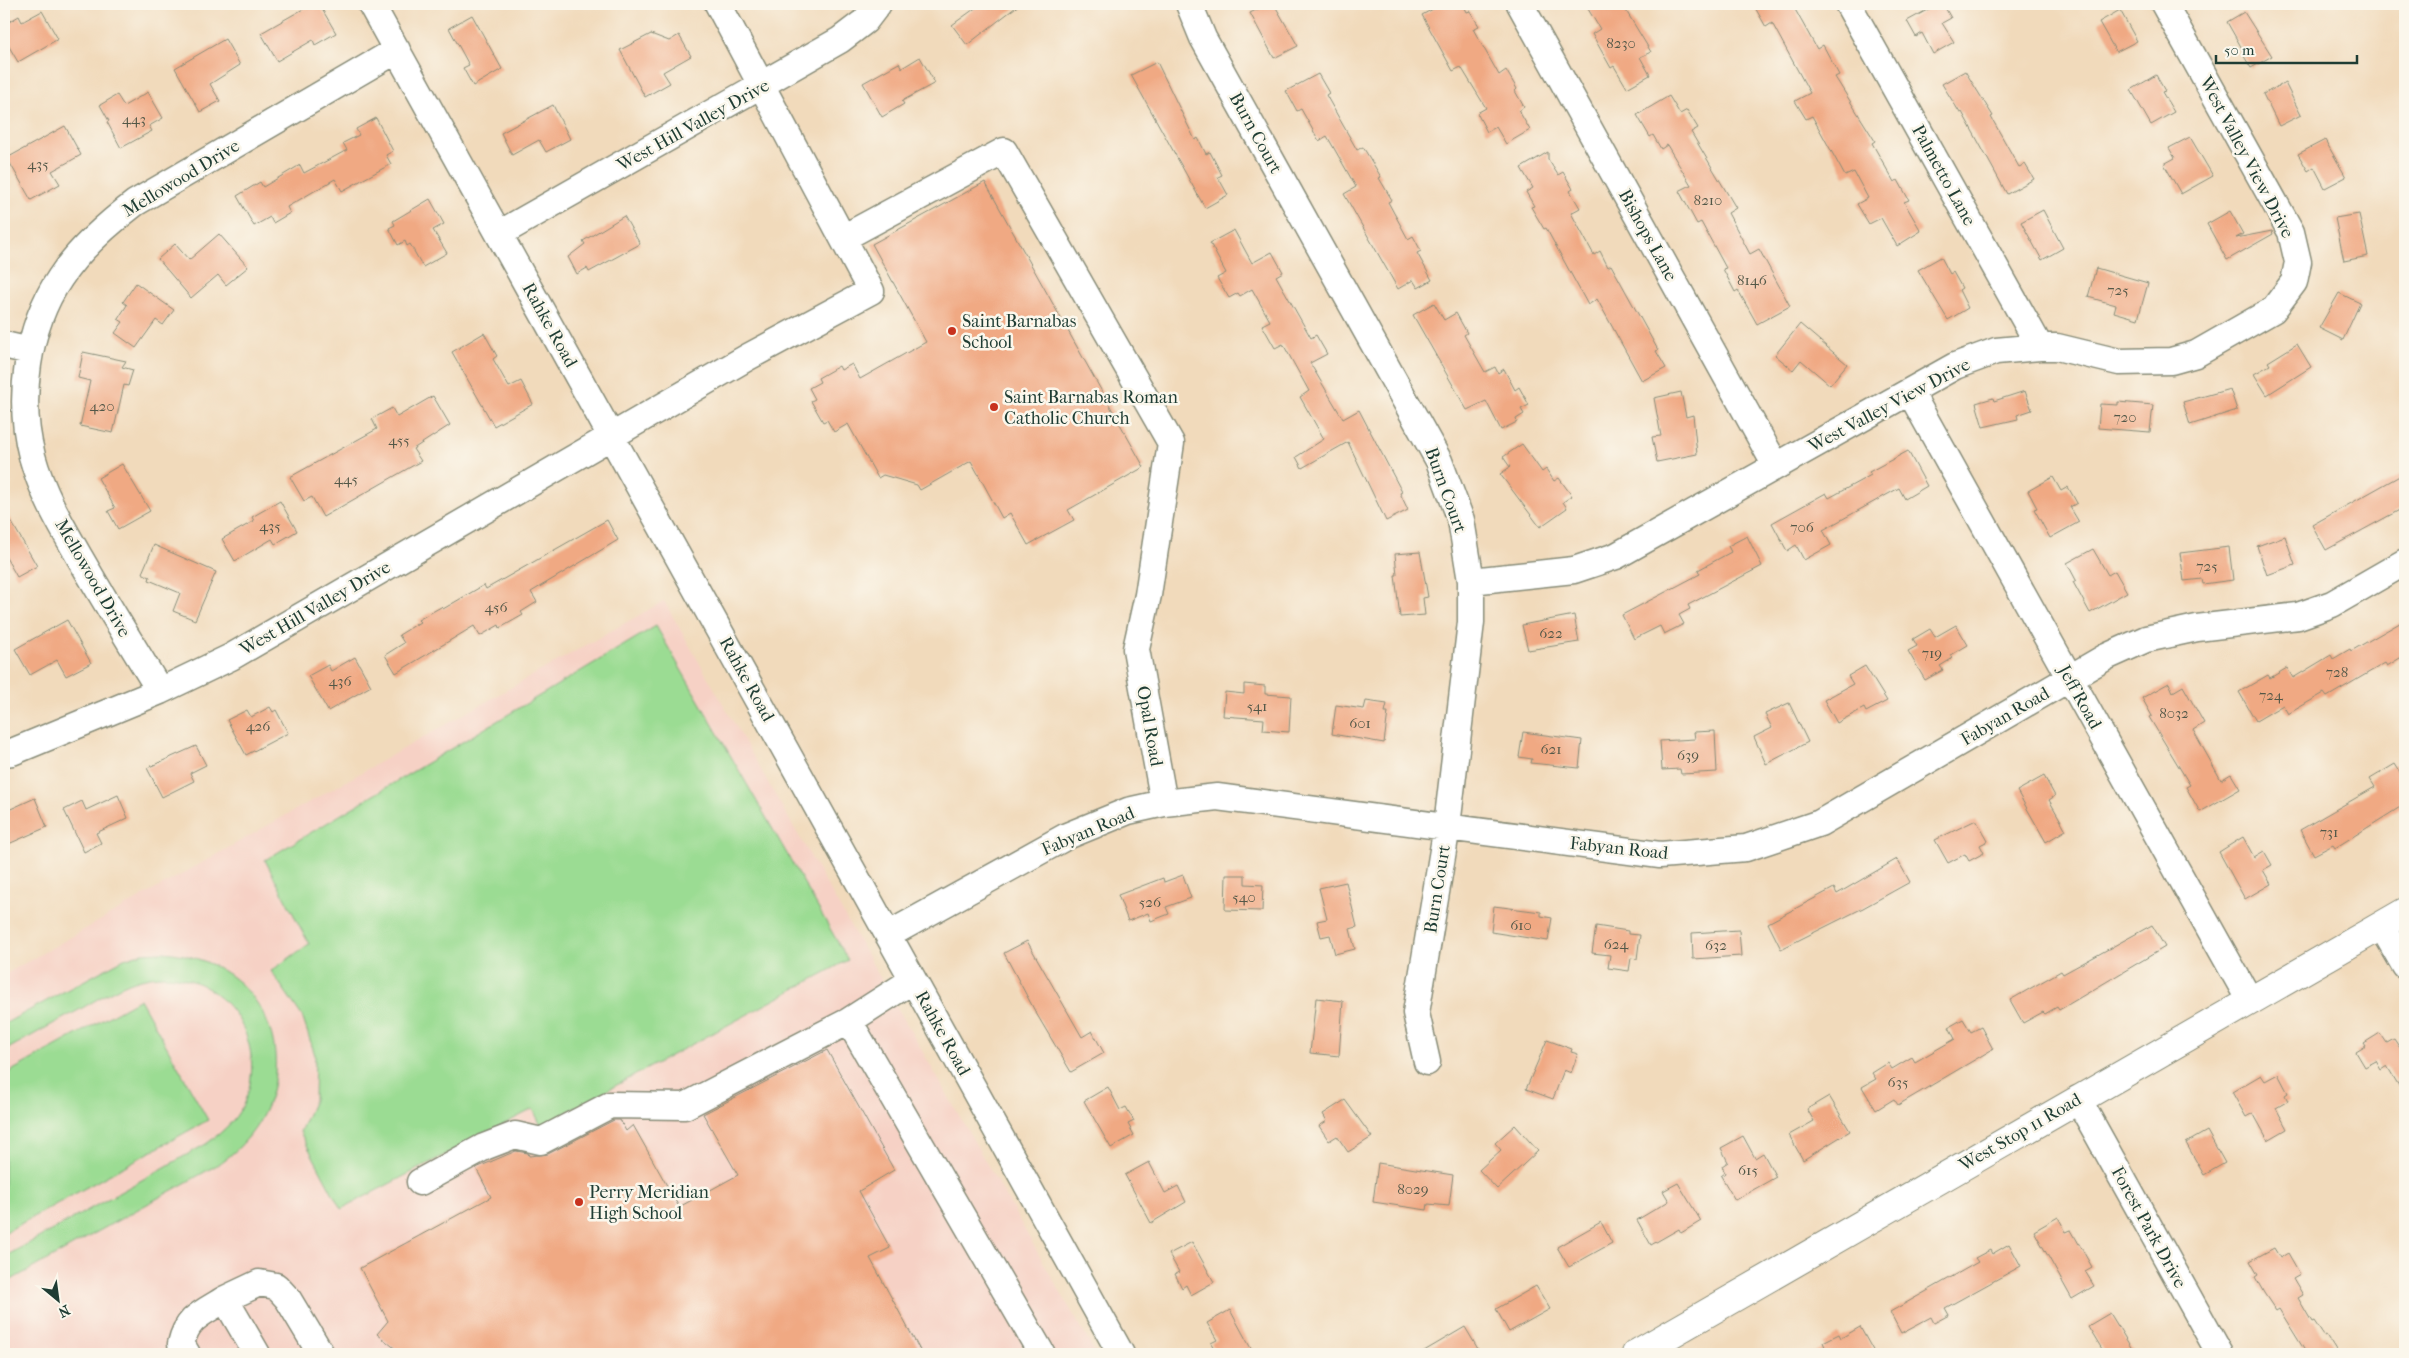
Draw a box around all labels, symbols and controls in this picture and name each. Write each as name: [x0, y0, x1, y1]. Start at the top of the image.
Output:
scale bar: [2216, 32, 2358, 64]
house number: 8230: [1606, 34, 1636, 52]
text: 50 m: [2224, 41, 2255, 59]
street label: West Valley View Drive: [2195, 72, 2298, 242]
street label: West Hill Valley Drive: [613, 75, 773, 176]
street label: Burn Court: [1225, 89, 1287, 178]
house number: 443: [122, 110, 146, 128]
street label: Palmetto Lane: [1907, 121, 1980, 229]
street label: Mellowood Drive: [119, 135, 244, 222]
house number: 435: [27, 155, 49, 173]
street label: Bishops Lane: [1614, 186, 1681, 285]
house number: 8210: [1694, 191, 1722, 209]
house number: 8146: [1737, 271, 1768, 289]
street label: Rahke Road: [518, 279, 582, 371]
house number: 725: [2107, 281, 2129, 299]
place label: Saint Barnabas School: [962, 311, 1077, 353]
marker: Saint Barnabas School: [946, 325, 958, 337]
street label: West Valley View Drive: [1804, 354, 1974, 457]
place label: Saint Barnabas Roman Catholic Church: [1004, 387, 1178, 429]
house number: 420: [90, 397, 114, 415]
marker: Saint Barnabas Roman Catholic Church: [988, 401, 1000, 413]
house number: 720: [2113, 408, 2137, 426]
house number: 455: [388, 431, 410, 449]
street label: Burn Court: [1420, 445, 1471, 536]
house number: 445: [334, 470, 358, 488]
street label: Mellowood Drive: [50, 516, 135, 641]
house number: 435: [259, 517, 281, 535]
house number: 706: [1790, 518, 1815, 536]
street label: West Hill Valley Drive: [235, 557, 394, 661]
house number: 725: [2196, 557, 2218, 575]
house number: 456: [484, 598, 508, 616]
house number: 622: [1539, 624, 1563, 642]
street label: Rahke Road: [715, 633, 779, 725]
house number: 719: [1922, 644, 1942, 662]
street label: Jeff Road: [2052, 660, 2106, 733]
house number: 728: [2326, 663, 2348, 681]
house number: 436: [328, 672, 352, 690]
street label: Fabyan Road: [1957, 683, 2053, 750]
street label: Opal Road: [1132, 684, 1167, 768]
house number: 724: [2259, 686, 2284, 704]
house number: 541: [1247, 697, 1267, 715]
house number: 8032: [2159, 704, 2189, 722]
house number: 601: [1349, 714, 1371, 732]
house number: 426: [246, 717, 271, 735]
house number: 621: [1540, 740, 1562, 758]
house number: 639: [1677, 746, 1699, 764]
street label: Fabyan Road: [1039, 802, 1138, 860]
house number: 731: [2320, 823, 2338, 841]
street label: Fabyan Road: [1569, 833, 1669, 864]
street label: Burn Court: [1420, 843, 1455, 935]
house number: 540: [1232, 888, 1256, 906]
house number: 526: [1139, 893, 1162, 911]
house number: 610: [1510, 916, 1532, 934]
house number: 624: [1604, 935, 1629, 953]
house number: 632: [1705, 936, 1727, 954]
street label: Rahke Road: [911, 987, 975, 1079]
house number: 635: [1888, 1073, 1908, 1091]
street label: West Stop 11 Road: [1955, 1089, 2085, 1176]
house number: 615: [1738, 1161, 1758, 1179]
street label: Forest Park Drive: [2107, 1163, 2191, 1292]
house number: 8029: [1397, 1180, 1429, 1198]
place label: Perry Meridian High School: [589, 1182, 710, 1224]
marker: Perry Meridian High School: [573, 1196, 585, 1208]
north arrow: [32, 1276, 82, 1326]
text: N: [55, 1301, 73, 1321]

